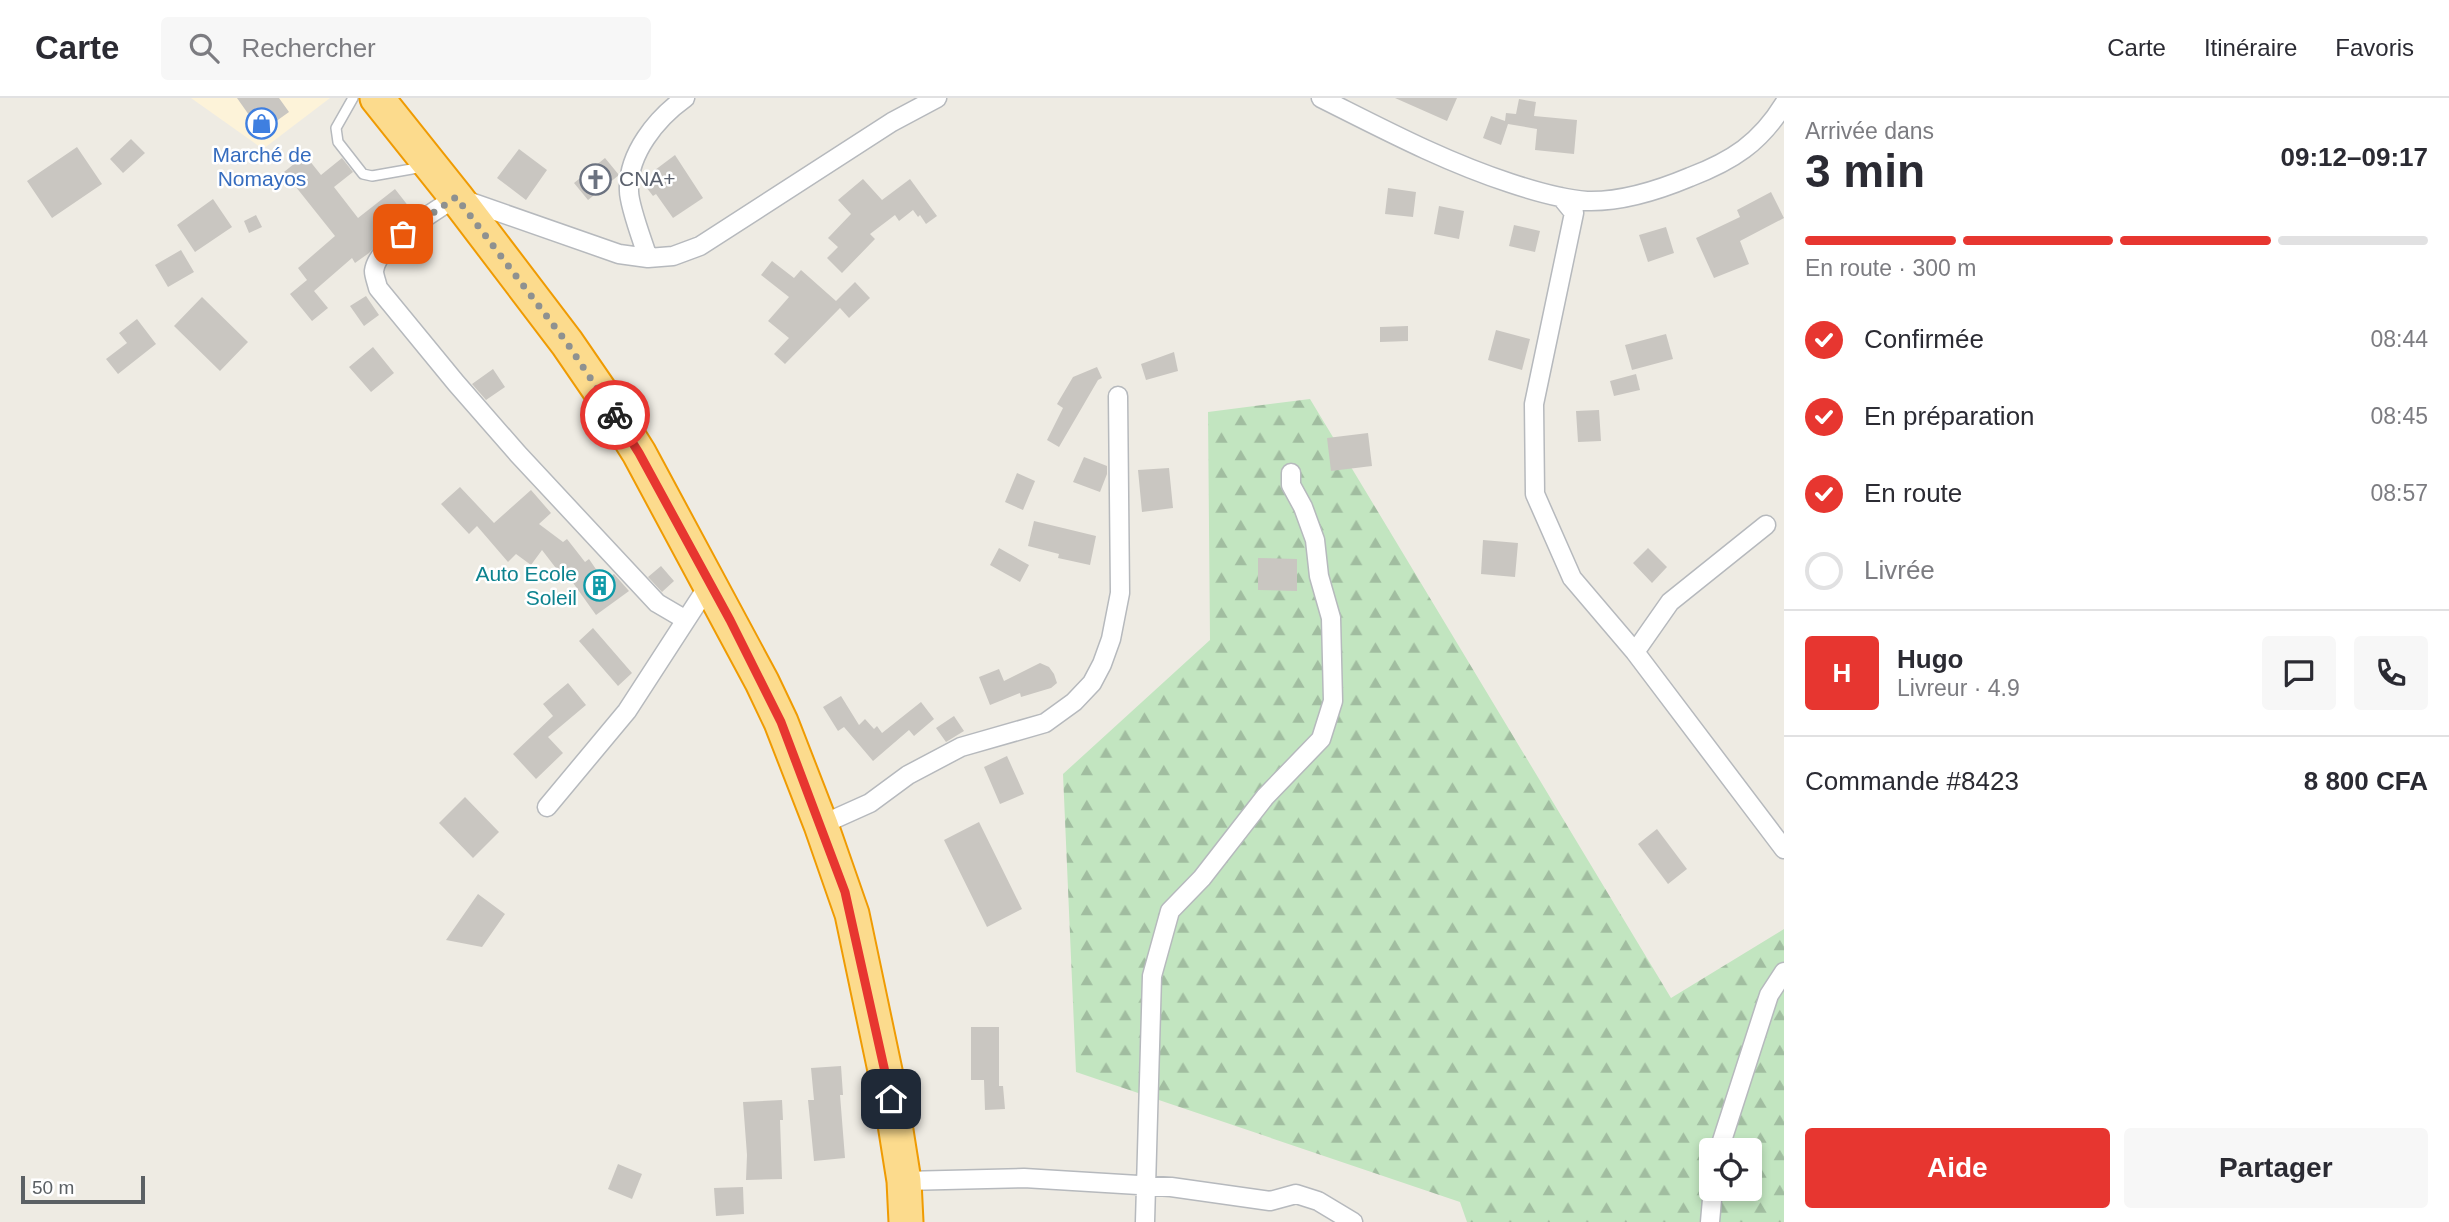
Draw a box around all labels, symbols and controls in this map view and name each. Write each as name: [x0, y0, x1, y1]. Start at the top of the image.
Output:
search box: [161, 17, 651, 80]
text: Carte: [35, 29, 119, 66]
icon: search: [185, 29, 223, 67]
text: Rechercher: [241, 33, 376, 63]
text: Carte: [2107, 34, 2166, 61]
text: Itinéraire: [2204, 34, 2297, 61]
text: Favoris: [2335, 34, 2414, 61]
shop icon: Marché de Nomayos: [245, 106, 279, 140]
text: Arrivée dans: [1805, 118, 1934, 144]
text: 09:12–09:17: [2281, 142, 2428, 172]
place label: Marché de Nomayos: [212, 143, 312, 190]
text: 3 min: [1805, 145, 1925, 197]
church icon: CNA+: [579, 162, 613, 196]
place label: CNA+: [619, 167, 676, 190]
pin: [373, 204, 433, 264]
icon: bag: [384, 215, 422, 253]
text: En route · 300 m: [1805, 255, 1976, 281]
icon: check: [1805, 321, 1843, 359]
text: Confirmée: [1864, 324, 1984, 354]
text: 08:44: [2370, 326, 2428, 352]
courier: [580, 380, 650, 450]
icon: bike: [596, 396, 634, 434]
icon: check: [1805, 398, 1843, 436]
text: En préparation: [1864, 401, 2035, 431]
text: 08:45: [2370, 403, 2428, 429]
icon: check: [1805, 475, 1843, 513]
text: En route: [1864, 478, 1962, 508]
text: 08:57: [2370, 480, 2428, 506]
text: Livrée: [1864, 555, 1935, 585]
place label: Auto Ecole Soleil: [475, 562, 577, 609]
building icon: Auto Ecole Soleil: [583, 569, 617, 603]
button: chat: [2262, 636, 2336, 710]
button: phone: [2354, 636, 2428, 710]
text: Hugo: [1897, 644, 1963, 674]
text: H: [1833, 658, 1851, 688]
text: Livreur · 4.9: [1897, 675, 2020, 701]
text: Commande #8423: [1805, 766, 2019, 796]
text: 8 800 CFA: [2304, 766, 2428, 796]
pin: [861, 1069, 921, 1129]
icon: home: [872, 1080, 910, 1118]
button: Aide: [1805, 1128, 2110, 1208]
button: Partager: [2124, 1128, 2428, 1208]
map controls: [1699, 1138, 1762, 1201]
button: locate: [1699, 1138, 1762, 1201]
scale bar: [21, 1173, 145, 1205]
text: 50 m: [32, 1177, 74, 1198]

